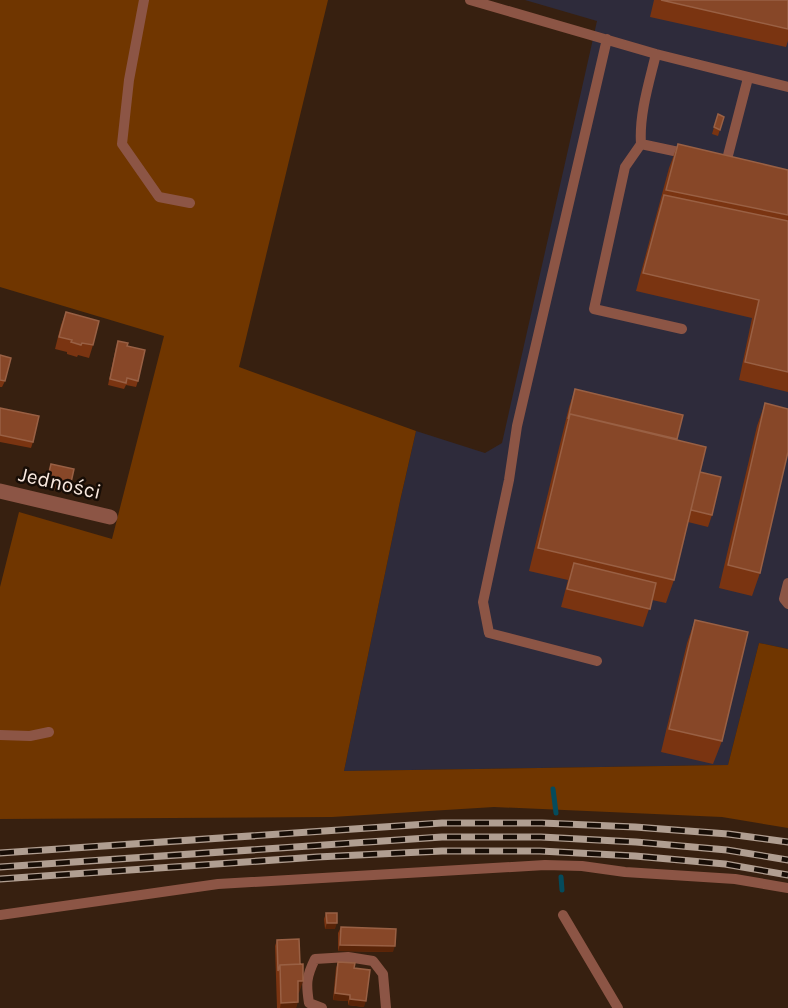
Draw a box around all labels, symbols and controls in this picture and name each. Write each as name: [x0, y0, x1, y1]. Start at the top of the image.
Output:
street label: Jedności: [16, 462, 104, 504]

